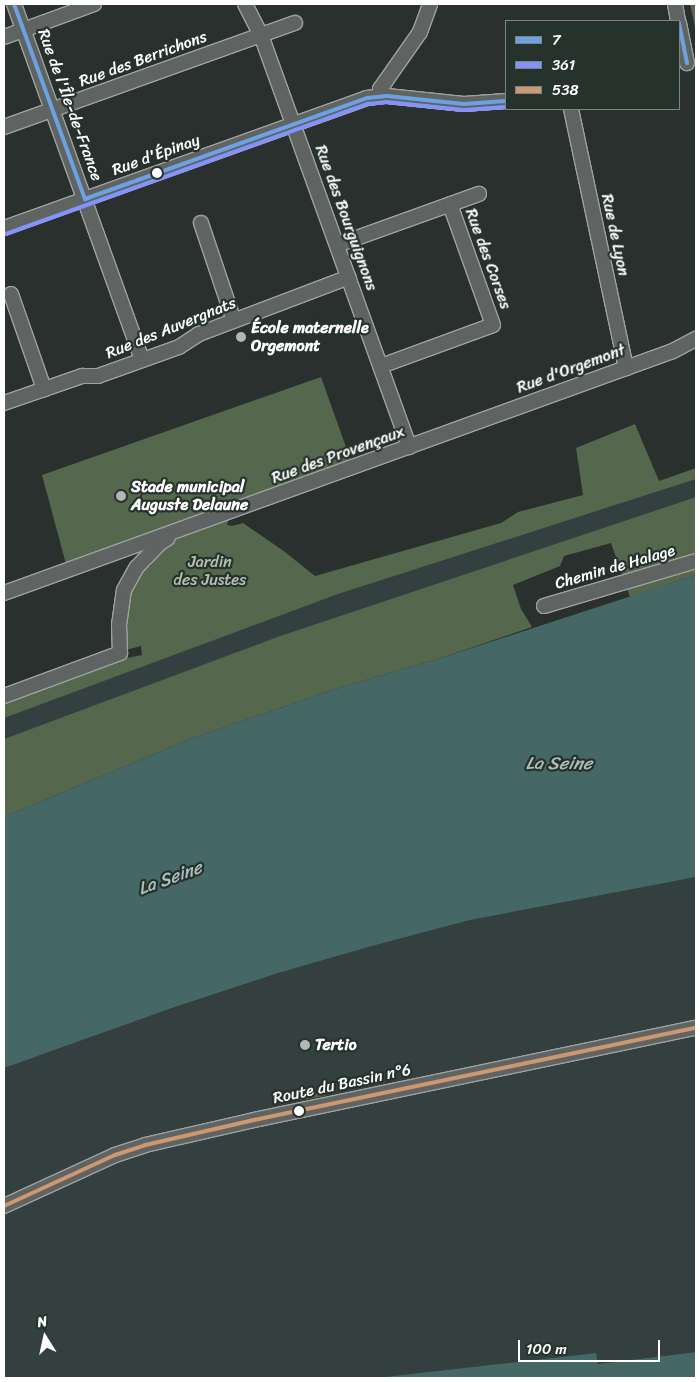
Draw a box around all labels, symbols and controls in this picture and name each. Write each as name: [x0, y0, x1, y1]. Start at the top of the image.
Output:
legend: [505, 20, 680, 110]
street label: Rue de l'Île-de-France: [33, 26, 107, 184]
street label: Rue des Berrichons: [77, 27, 209, 91]
text: 7: [552, 27, 561, 53]
text: 361: [552, 52, 575, 78]
text: 538: [552, 77, 578, 103]
street label: Rue d'Épinay: [110, 130, 202, 180]
street label: Rue des Bourguignons: [311, 143, 381, 293]
unlabelled marker: [152, 168, 162, 178]
street label: Rue de Lyon: [597, 192, 633, 278]
street label: Rue des Corses: [461, 206, 515, 312]
street label: Rue des Auvergnats: [103, 293, 239, 363]
place label: École maternelle Orgemont: [251, 318, 369, 356]
marker: École maternelle Orgemont: [235, 331, 247, 343]
street label: Rue d'Orgemont: [514, 341, 628, 397]
street label: Rue des Provençaux: [269, 422, 407, 488]
place label: Stade municipal Auguste Delaune: [131, 477, 248, 515]
marker: Stade municipal Auguste Delaune: [115, 490, 127, 502]
street label: Chemin de Halage: [552, 541, 678, 593]
park label: Jardin des Justes: [173, 552, 247, 590]
water label: La Seine: [526, 752, 592, 774]
water label: La Seine: [135, 857, 205, 899]
place label: Tertio: [315, 1035, 357, 1055]
marker: Tertio: [299, 1039, 311, 1051]
street label: Route du Bassin n°6: [271, 1060, 413, 1108]
unlabelled marker: [294, 1106, 304, 1116]
text: N: [35, 1309, 49, 1335]
north arrow: [20, 1312, 70, 1362]
scale bar: [520, 1330, 662, 1362]
text: 100 m: [526, 1336, 567, 1362]

